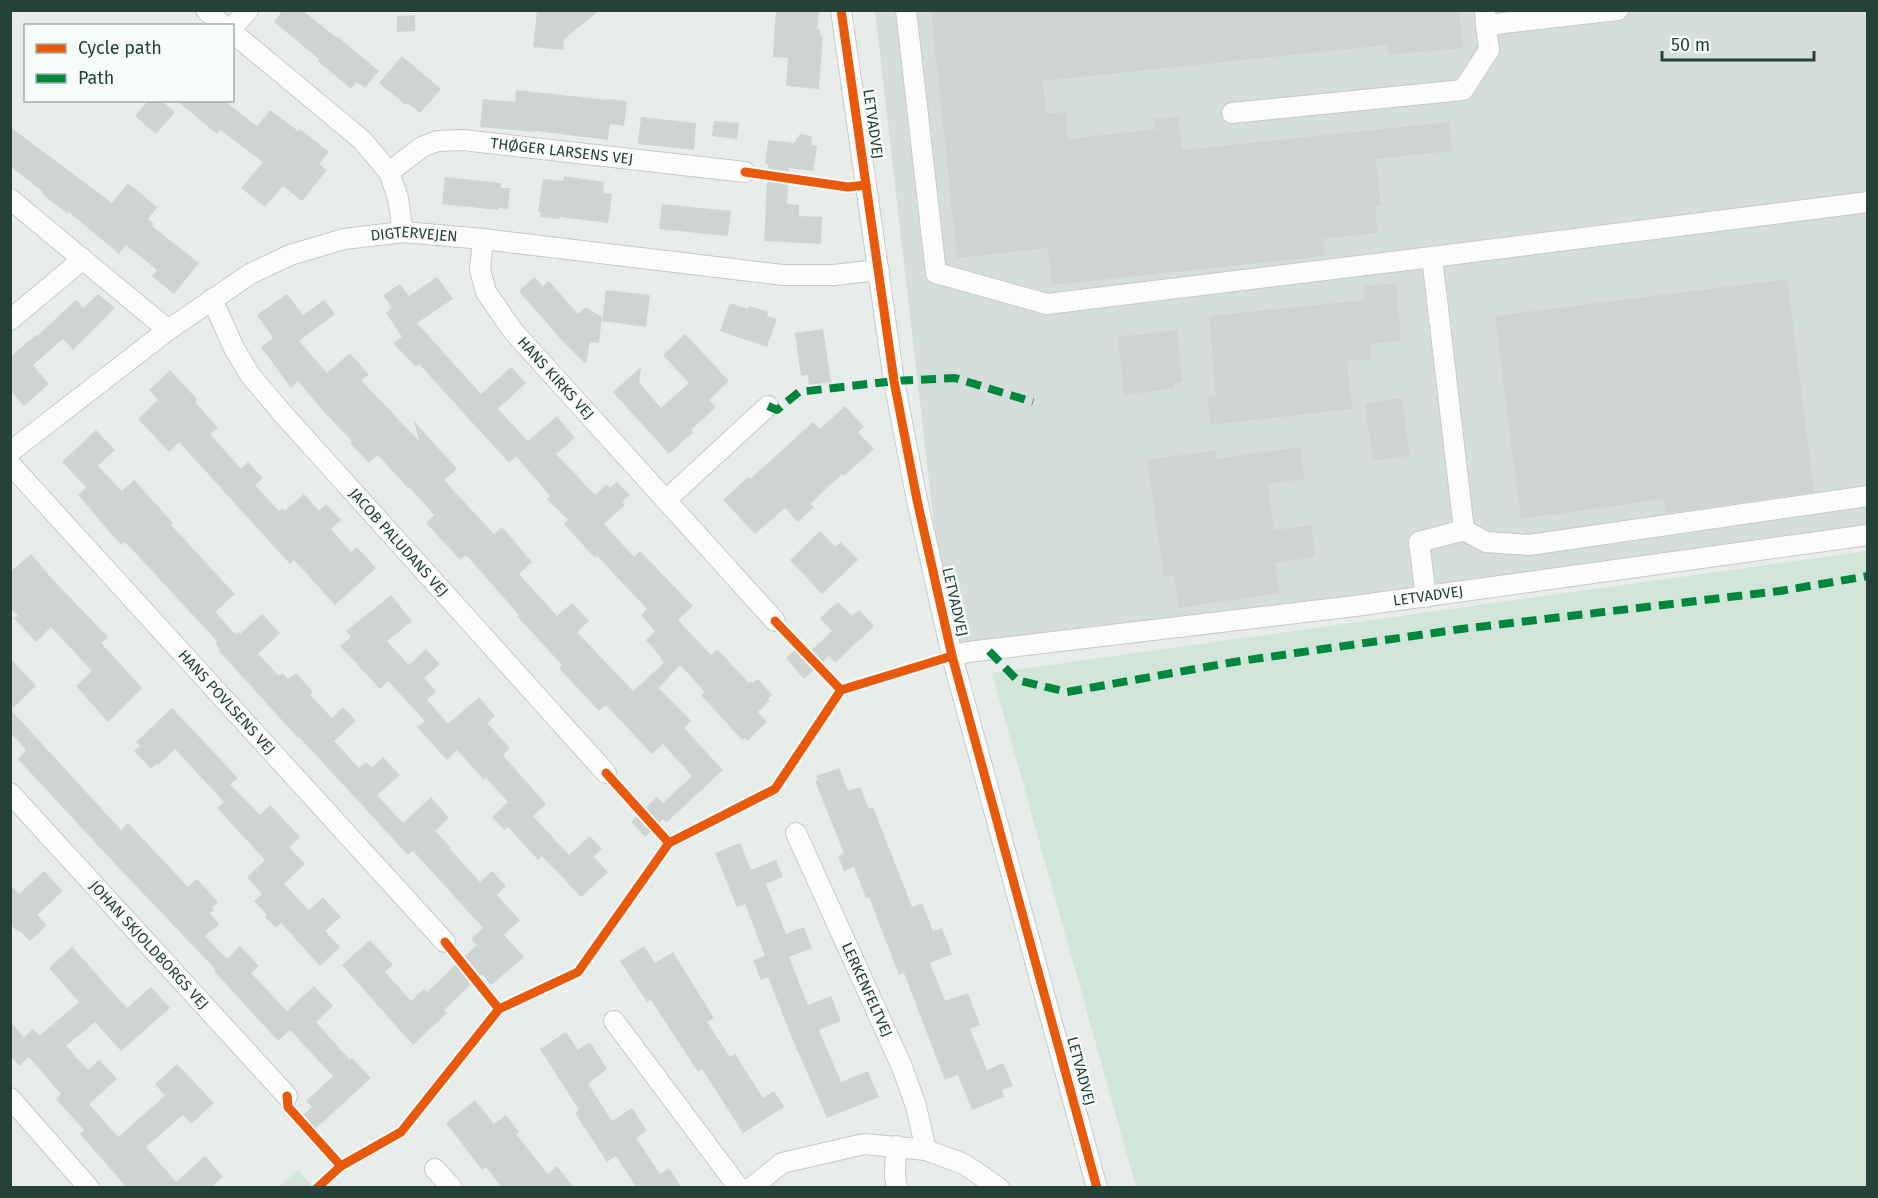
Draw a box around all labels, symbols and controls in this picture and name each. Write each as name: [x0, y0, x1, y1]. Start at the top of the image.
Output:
legend: [24, 24, 234, 102]
scale bar: [1662, 24, 1814, 62]
text: 50 m: [1671, 34, 1710, 56]
text: Cycle path: [78, 37, 162, 59]
text: Path: [78, 67, 114, 89]
street label: LETVADVEJ: [859, 88, 887, 160]
street label: THØGER LARSENS VEJ: [489, 134, 634, 168]
street label: DIGTERVEJEN: [370, 223, 458, 246]
street label: HANS KIRKS VEJ: [514, 333, 598, 423]
street label: JACOB PALUDANS VEJ: [345, 485, 452, 600]
street label: LETVADVEJ: [938, 566, 972, 638]
street label: LETVADVEJ: [1392, 582, 1464, 610]
street label: HANS POVLSENS VEJ: [175, 646, 279, 758]
street label: JOHAN SKJOLDBORGS VEJ: [86, 877, 212, 1013]
street label: LERKENFELTVEJ: [838, 940, 896, 1040]
street label: LETVADVEJ: [1063, 1035, 1099, 1107]

